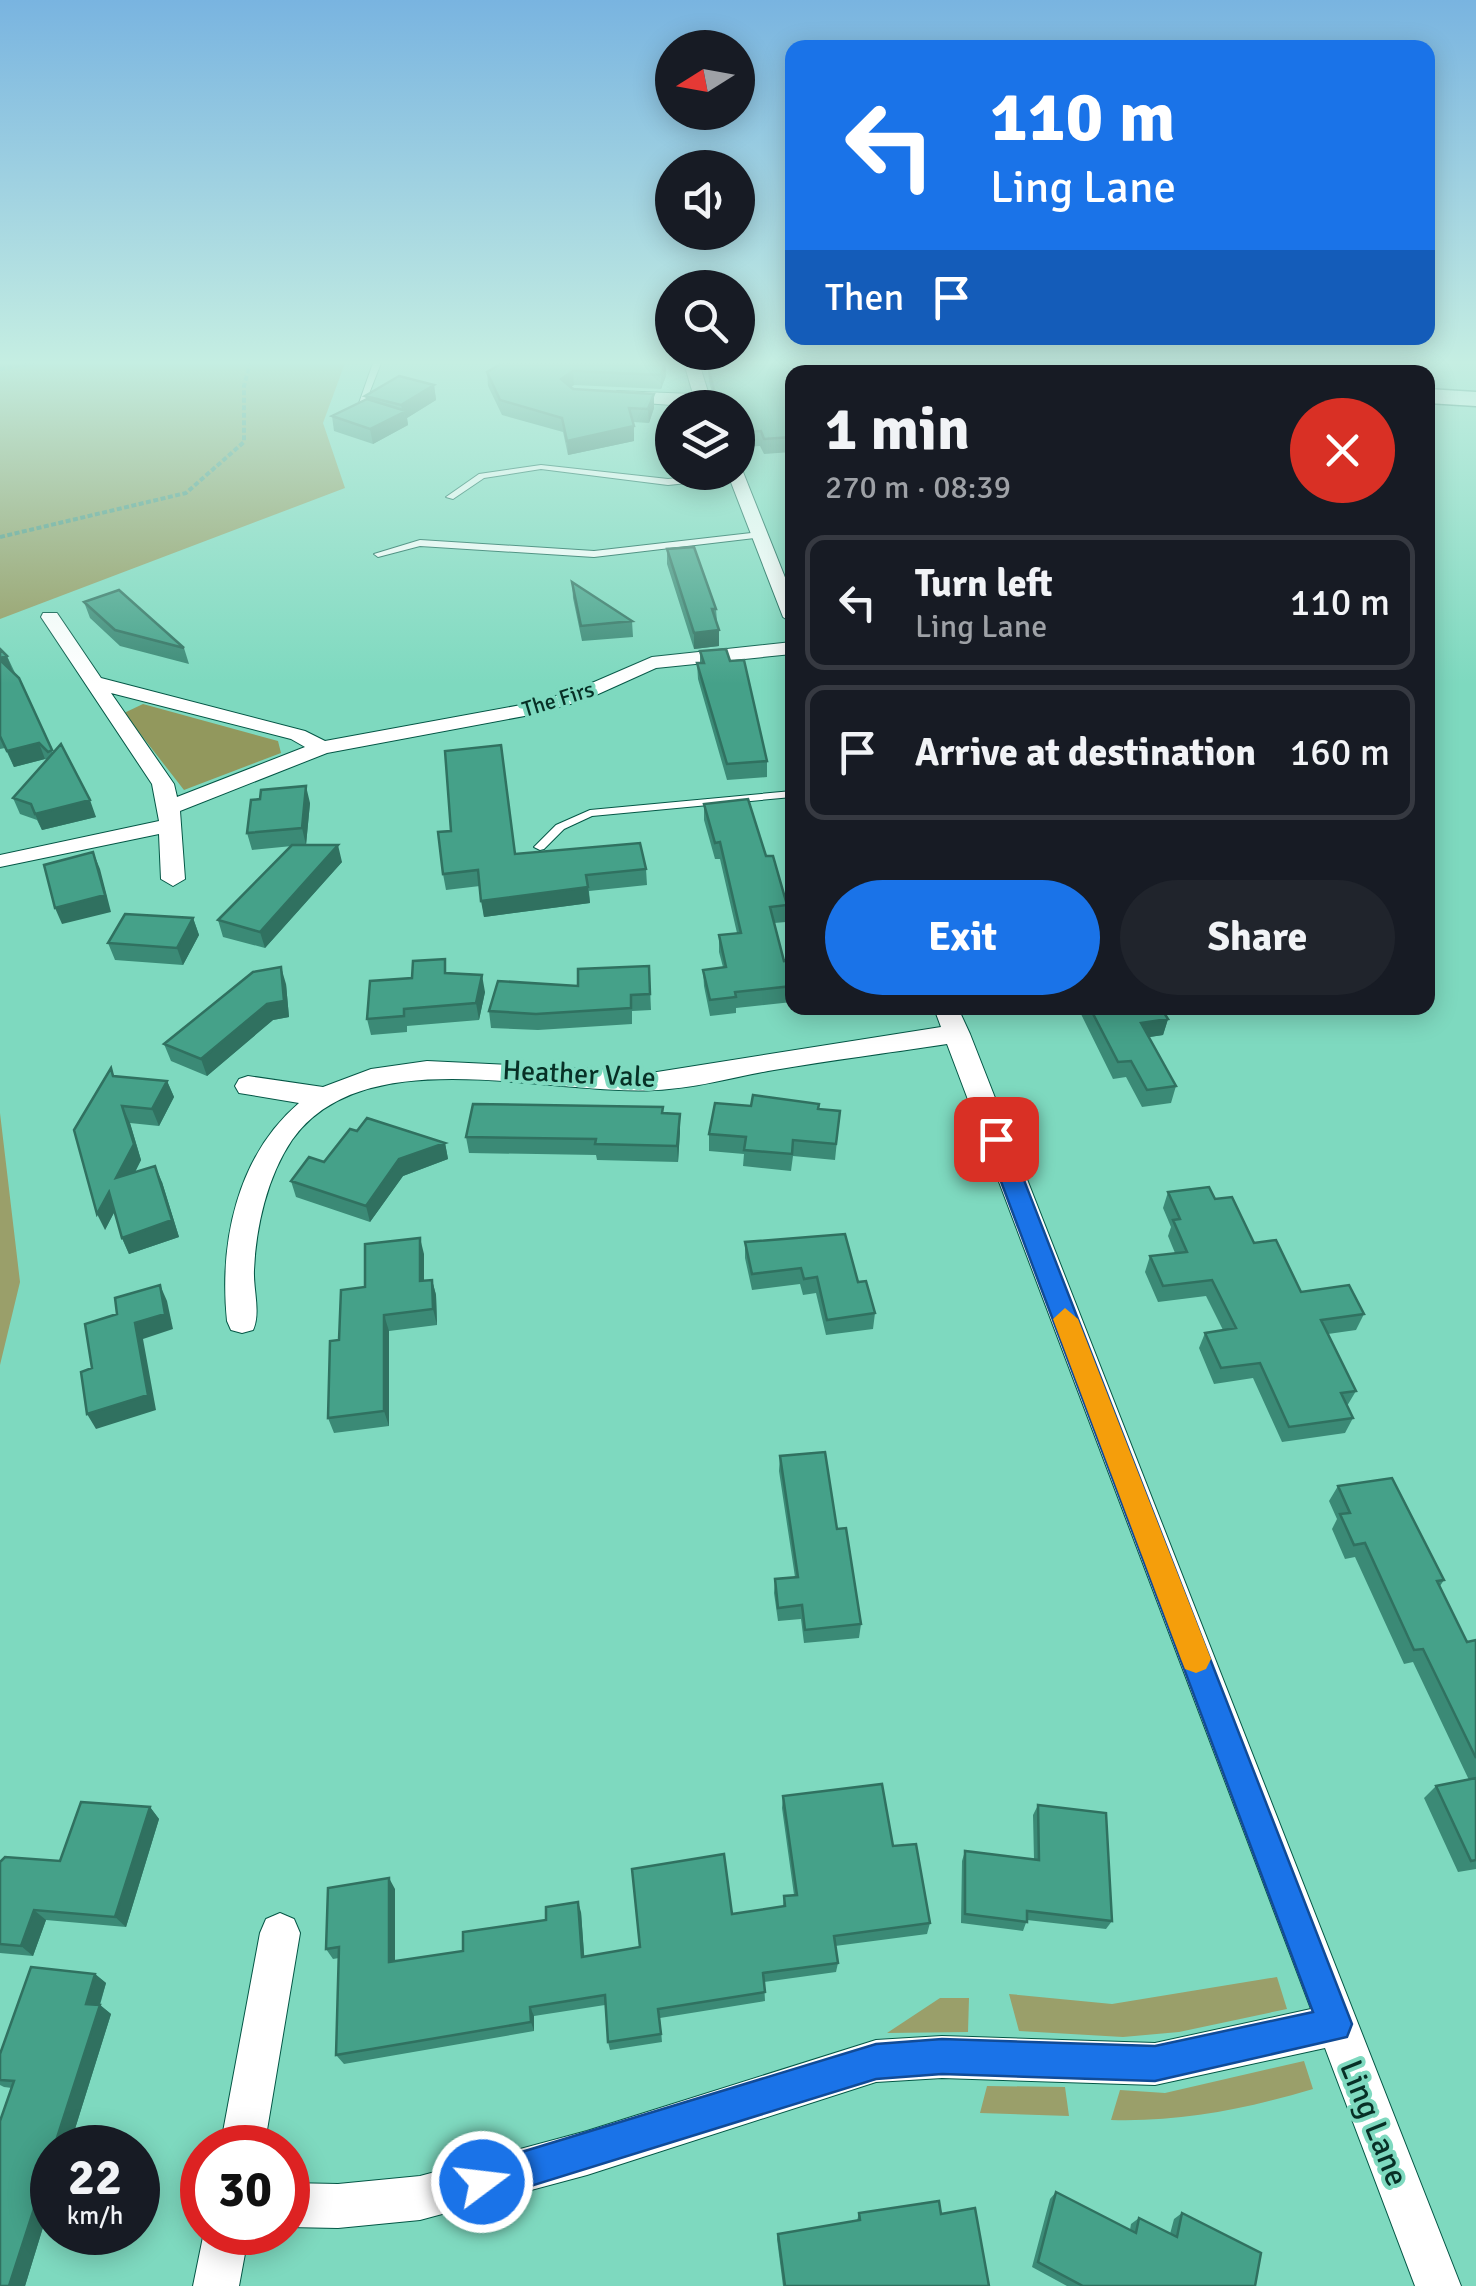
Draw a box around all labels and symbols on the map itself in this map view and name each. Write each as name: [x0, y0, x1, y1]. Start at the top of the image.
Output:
north arrow: [655, 30, 755, 130]
street label: The Firs: [519, 675, 597, 723]
street label: Heather Vale: [501, 1053, 657, 1095]
pin: [954, 1097, 1039, 1182]
street label: Ling Lane: [1331, 2054, 1417, 2192]
speed limit sign: 30: [180, 2125, 310, 2255]
position arrow: [430, 2130, 534, 2234]

